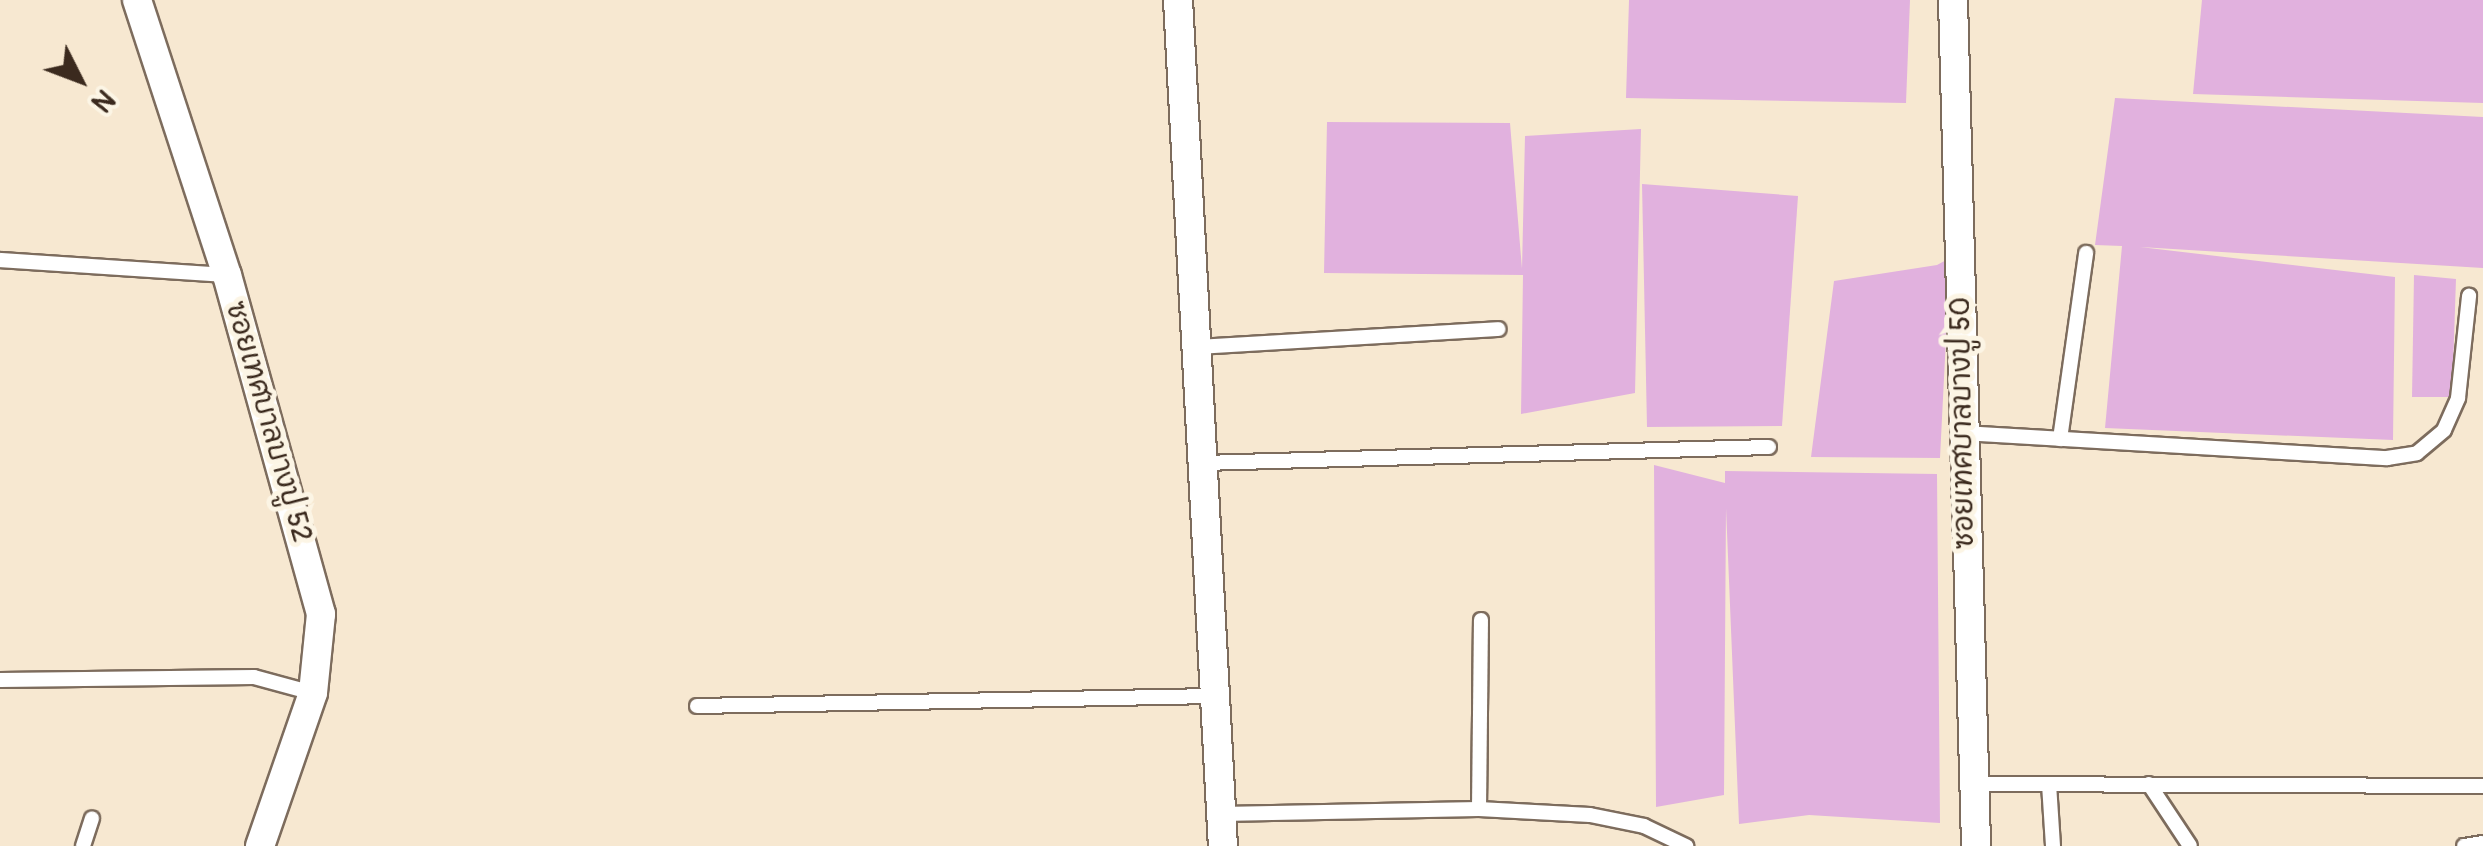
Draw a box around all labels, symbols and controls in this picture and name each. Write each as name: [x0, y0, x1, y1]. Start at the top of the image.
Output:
north arrow: [30, 30, 130, 130]
text: N: [83, 82, 122, 119]
street label: ซอยเทศบาลบางปู 50: [1944, 296, 1982, 550]
street label: ซอยเทศบาลบางปู 52: [218, 298, 318, 546]

